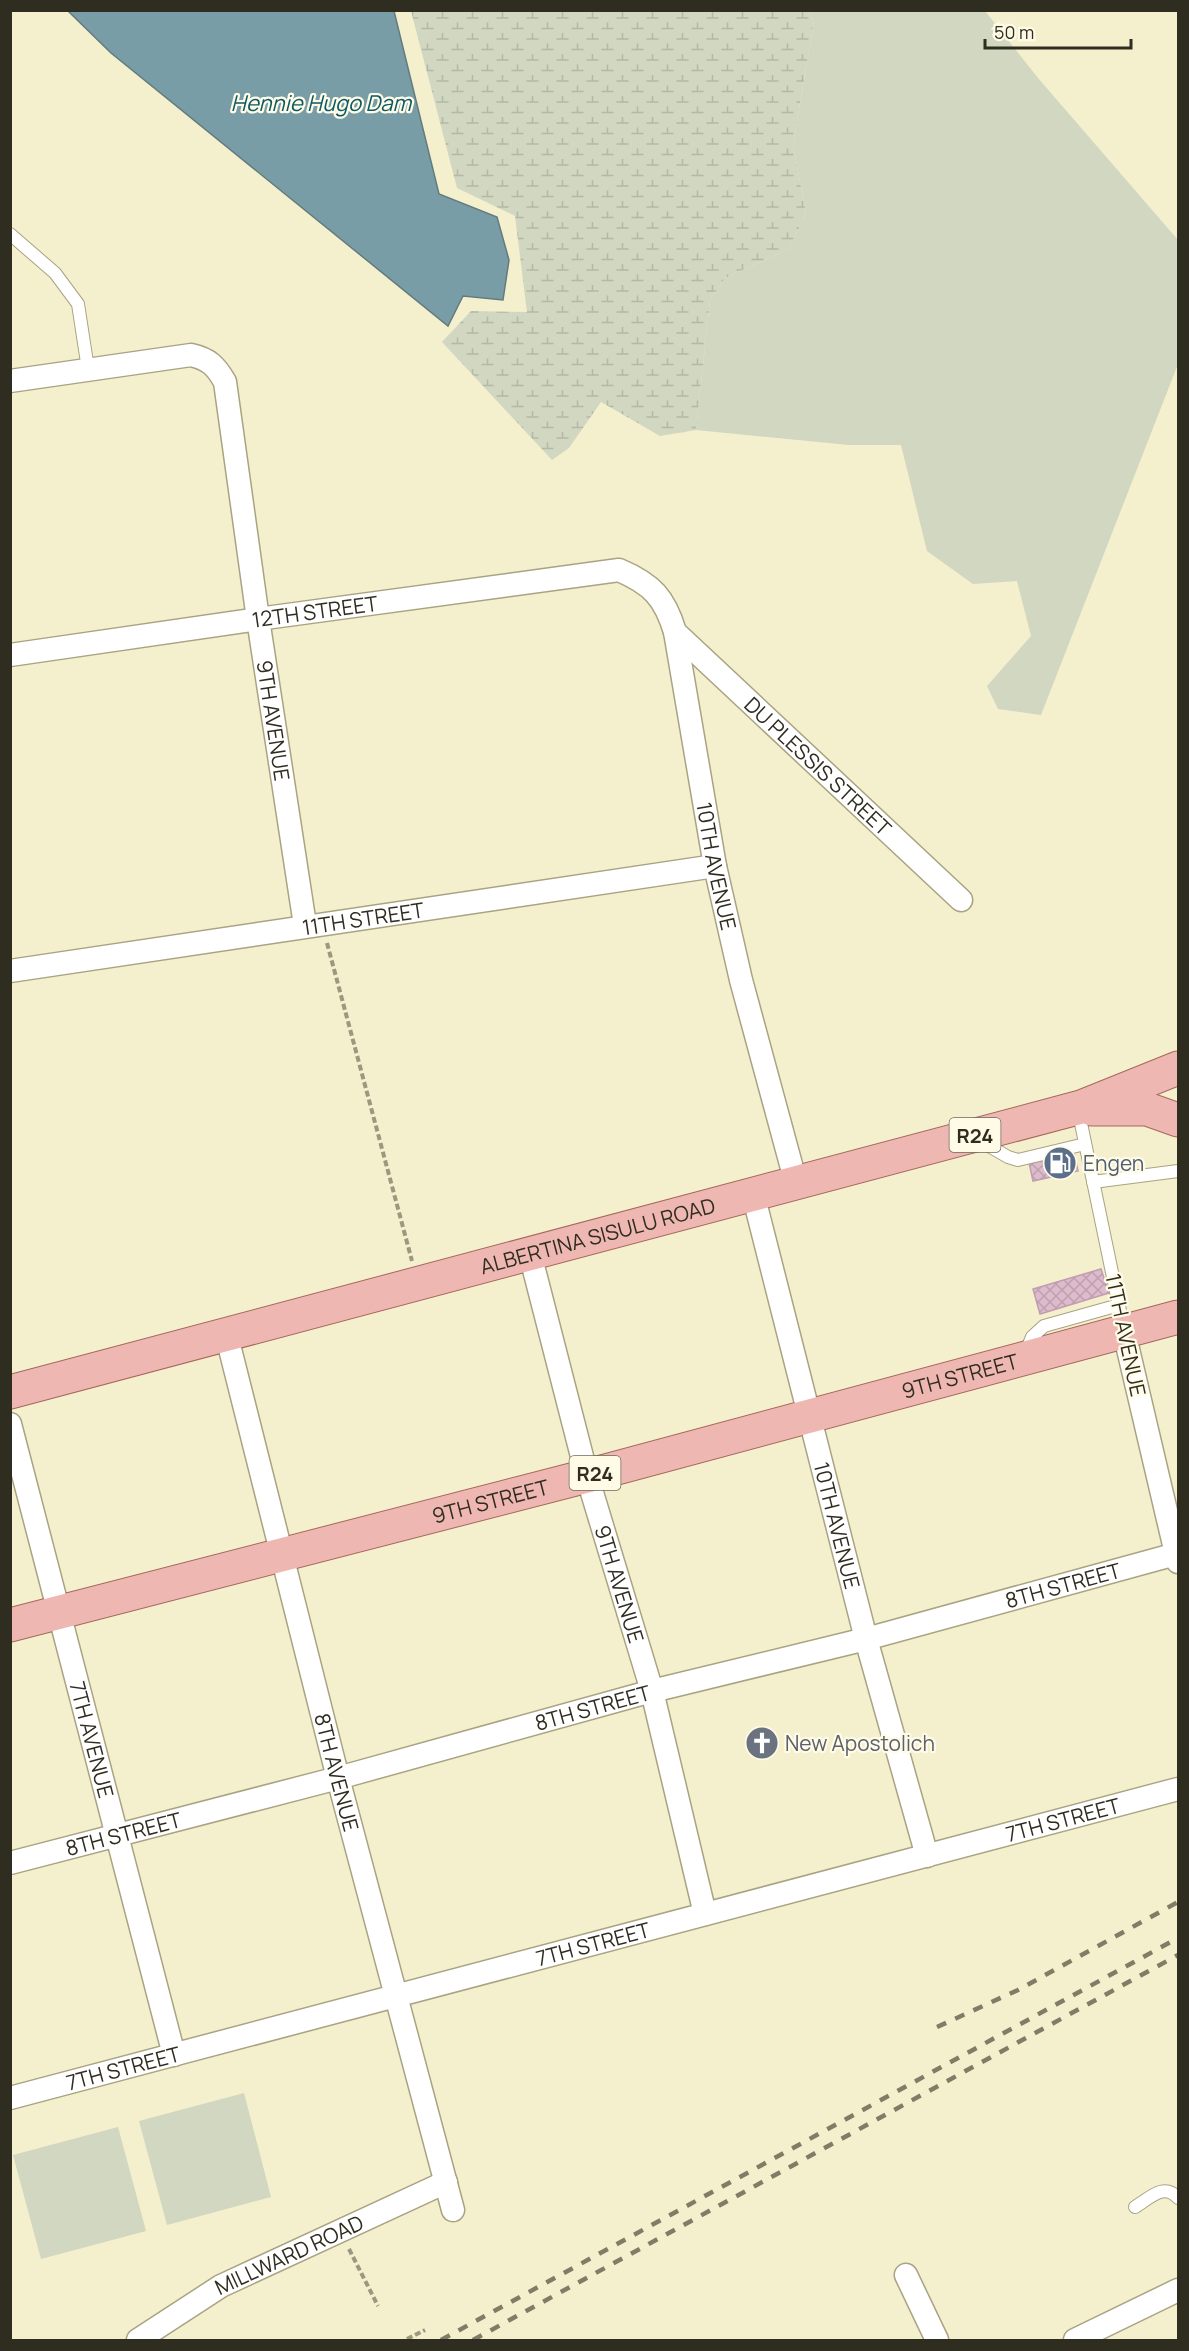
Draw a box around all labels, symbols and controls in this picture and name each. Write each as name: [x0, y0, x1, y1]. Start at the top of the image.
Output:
scale bar: [985, 12, 1130, 50]
text: 50 m: [994, 20, 1034, 44]
water label: Hennie Hugo Dam: [231, 88, 413, 118]
street label: 12TH STREET: [250, 589, 380, 634]
street label: 9TH AVENUE: [251, 658, 297, 783]
street label: DU PLESSIS STREET: [739, 690, 898, 842]
street label: 10TH AVENUE: [690, 800, 743, 933]
street label: 11TH STREET: [300, 895, 426, 941]
road number: R24: [950, 1118, 1000, 1152]
fuel station icon: Engen: [1042, 1145, 1078, 1181]
place label: Engen: [1083, 1149, 1144, 1177]
street label: ALBERTINA SISULU ROAD: [477, 1191, 718, 1280]
street label: 11TH AVENUE: [1099, 1271, 1153, 1399]
street label: 9TH STREET: [899, 1347, 1022, 1405]
road number: R24: [570, 1456, 620, 1490]
street label: 10TH AVENUE: [808, 1459, 867, 1592]
street label: 9TH STREET: [429, 1472, 552, 1529]
street label: 9TH AVENUE: [589, 1522, 651, 1646]
street label: 8TH STREET: [1002, 1556, 1124, 1614]
street label: 7TH AVENUE: [63, 1678, 121, 1801]
street label: 8TH STREET: [532, 1678, 654, 1737]
street label: 8TH AVENUE: [308, 1710, 366, 1834]
church icon: New Apostolich: [744, 1725, 780, 1761]
place label: New Apostolich: [785, 1729, 935, 1757]
street label: 7TH STREET: [1003, 1791, 1123, 1848]
street label: 8TH STREET: [62, 1805, 185, 1862]
street label: 7TH STREET: [533, 1915, 653, 1972]
street label: 7TH STREET: [63, 2039, 184, 2097]
street label: MILLWARD ROAD: [210, 2208, 368, 2301]

